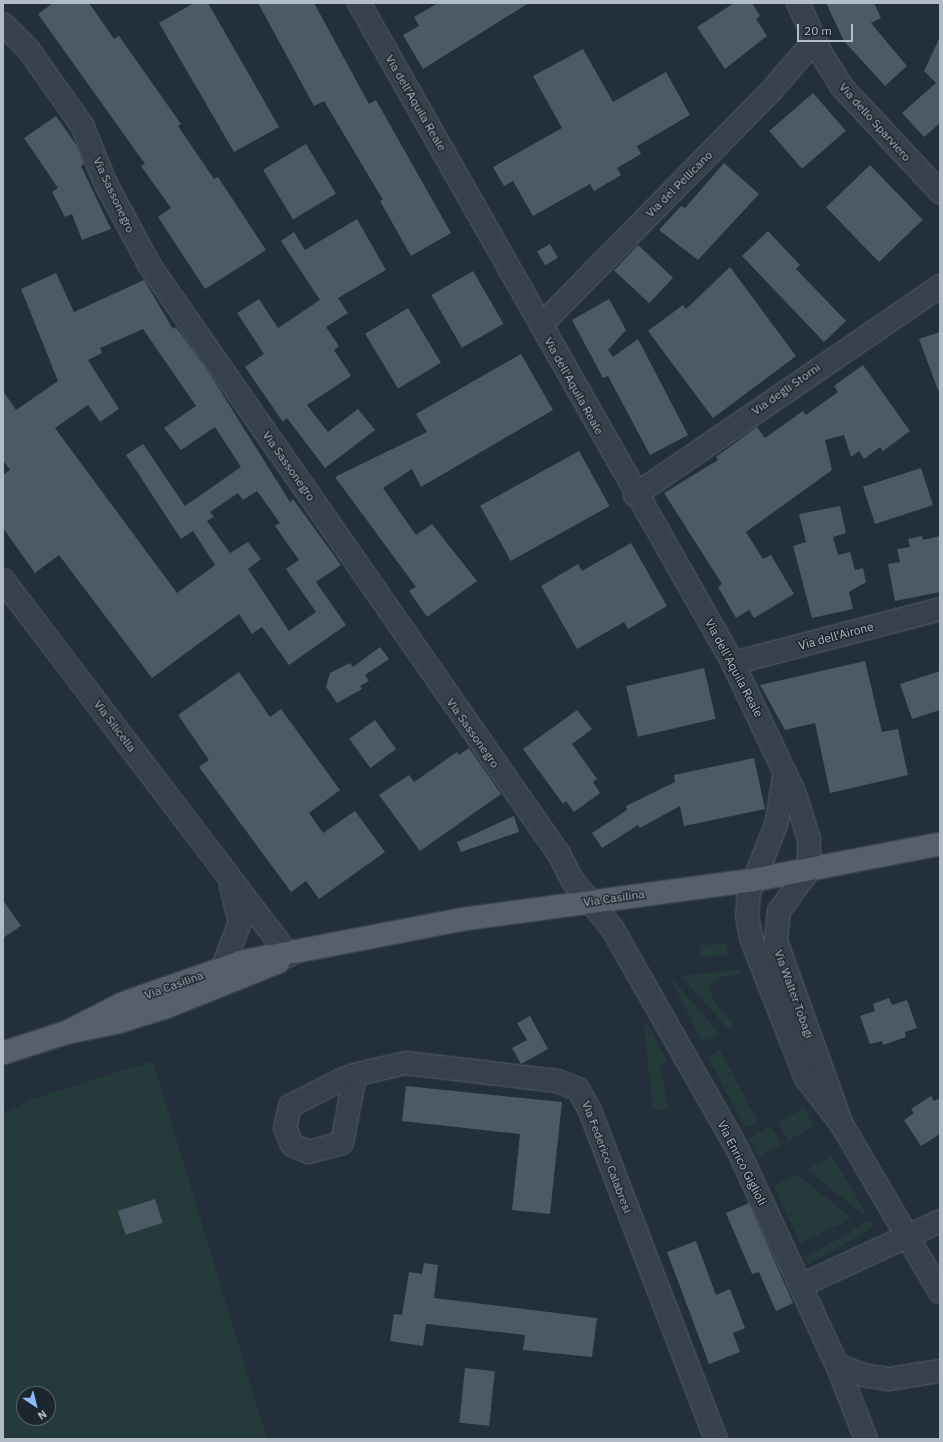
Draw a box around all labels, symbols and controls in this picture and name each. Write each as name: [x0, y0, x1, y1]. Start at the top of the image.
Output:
scale bar: [799, 16, 855, 42]
text: 20 m: [804, 23, 832, 38]
street label: Via dell'Aquila Reale: [382, 52, 450, 154]
street label: Via dello Sparviero: [836, 80, 914, 164]
street label: Via del Pellicano: [643, 148, 715, 220]
street label: Via Sassonegro: [90, 155, 138, 235]
street label: Via dell'Aquila Reale: [541, 335, 607, 437]
street label: Via degli Storni: [749, 360, 823, 418]
street label: Via Sassonegro: [260, 428, 318, 504]
street label: Via dell'Aquila Reale: [702, 616, 766, 720]
street label: Via dell'Airone: [797, 619, 875, 653]
street label: Via Sassonegro: [444, 695, 502, 771]
street label: Via Silicella: [91, 697, 139, 755]
street label: Via Casilina: [582, 887, 646, 909]
street label: Via Walter Tobagi: [771, 948, 817, 1040]
street label: Via Casilina: [143, 968, 205, 1002]
street label: Via Federico Calabresi: [579, 1099, 635, 1215]
street label: Via Enrico Giglioli: [714, 1118, 770, 1208]
north arrow: [16, 1386, 56, 1426]
text: N: [35, 1407, 50, 1423]

